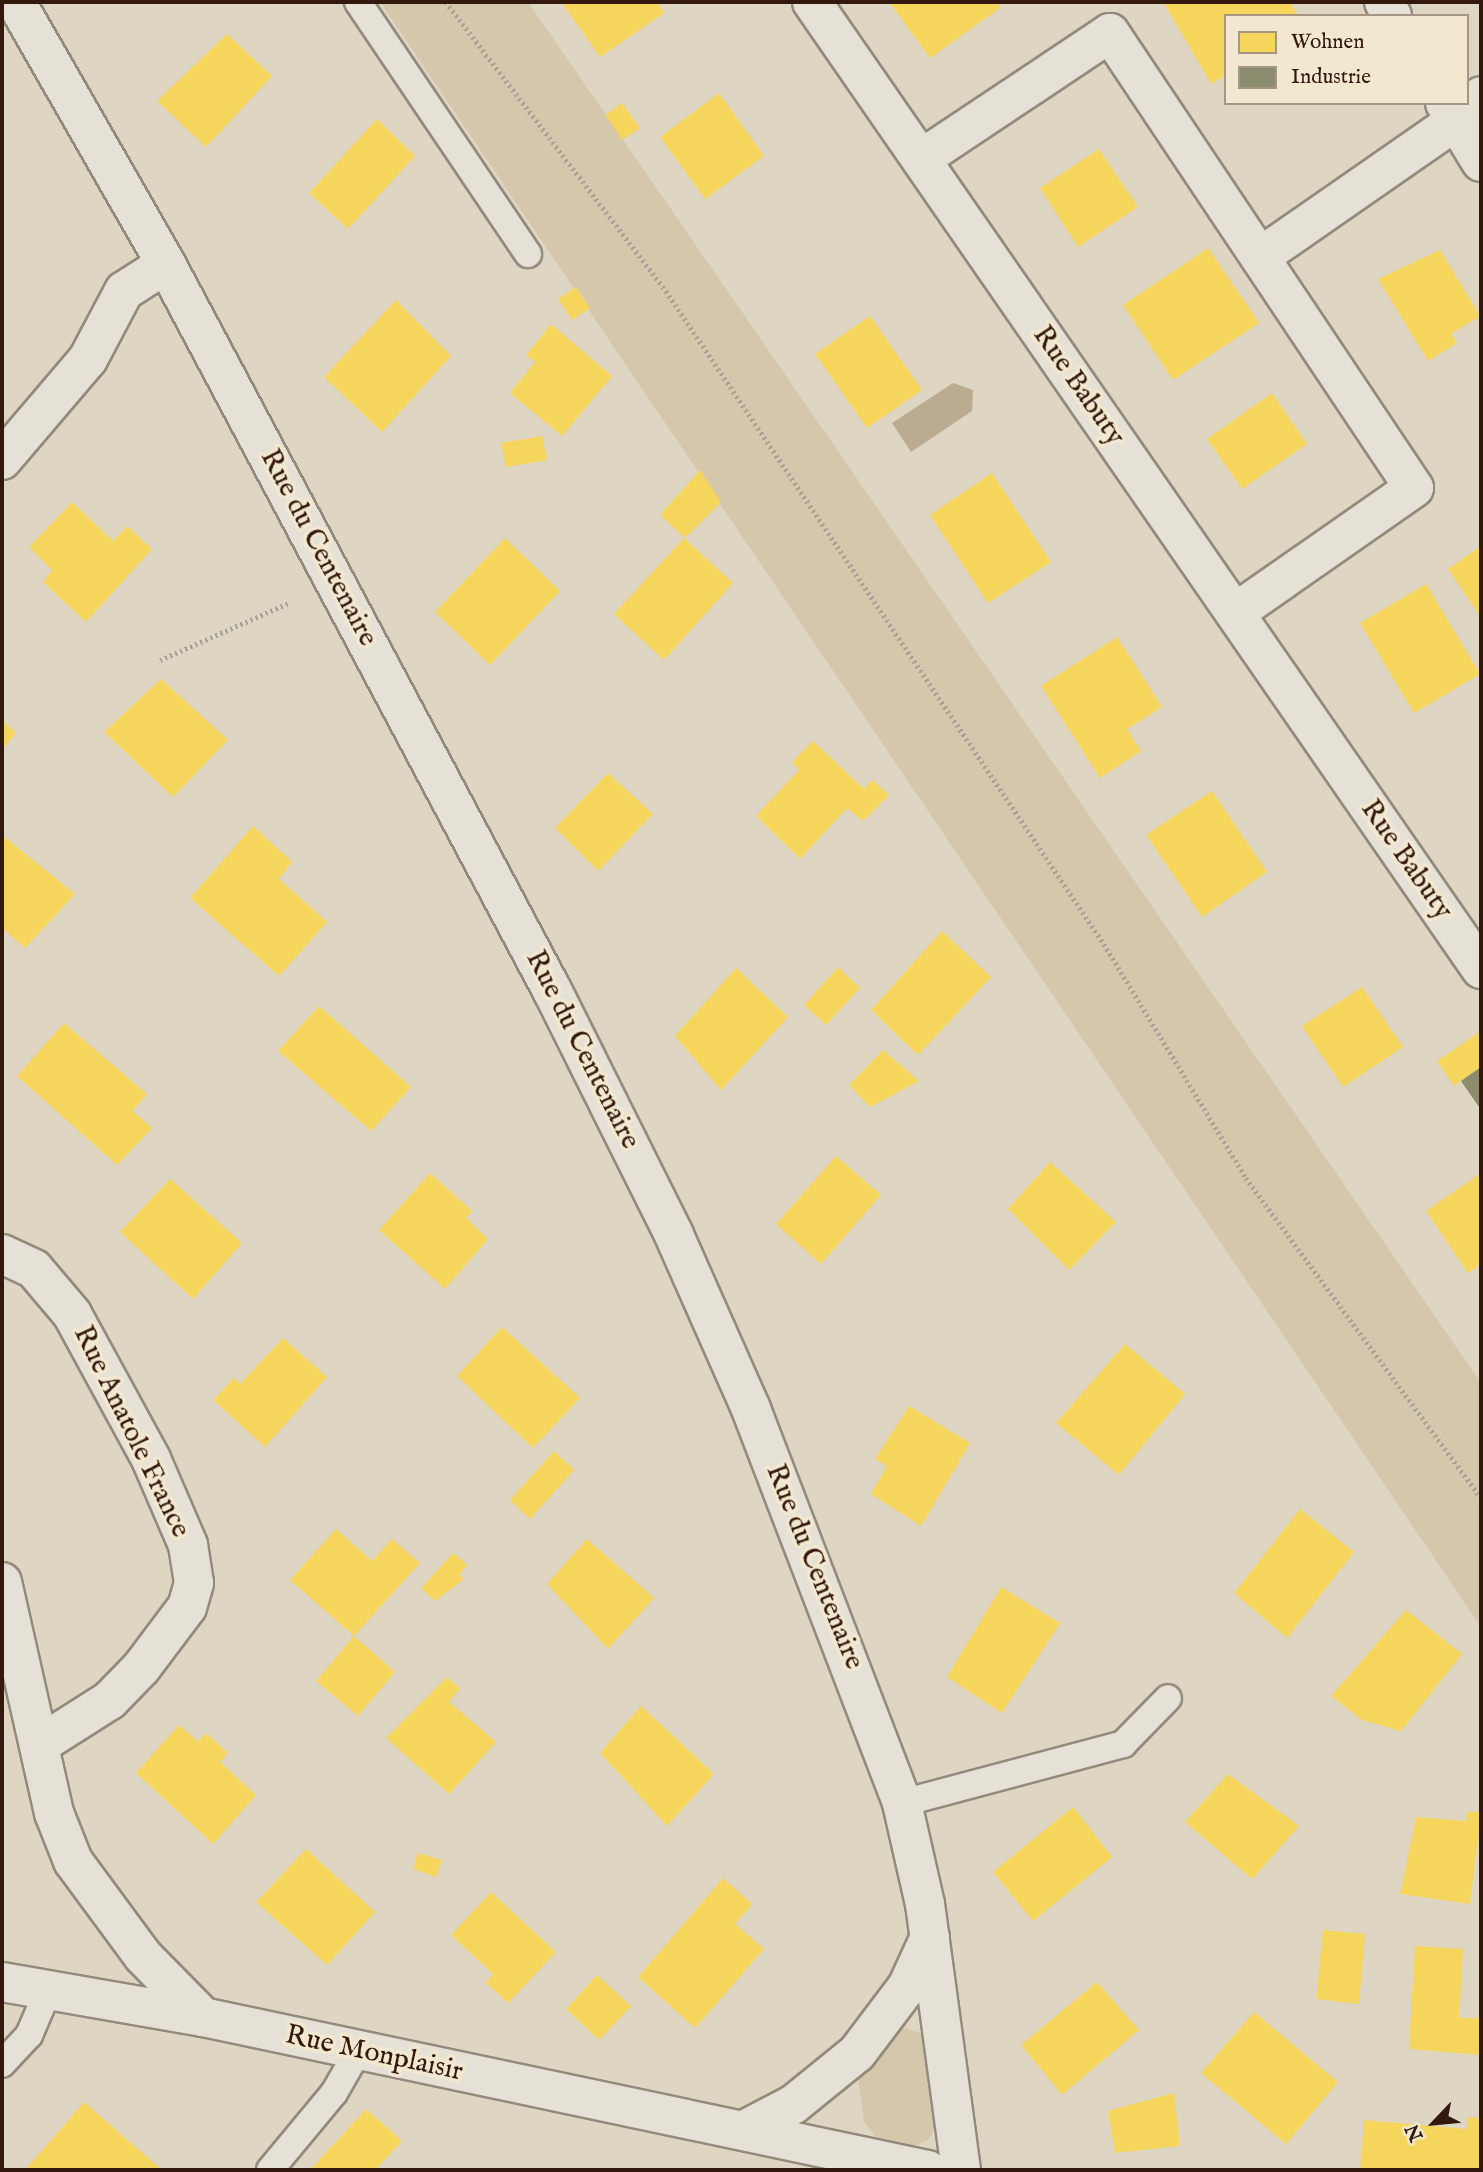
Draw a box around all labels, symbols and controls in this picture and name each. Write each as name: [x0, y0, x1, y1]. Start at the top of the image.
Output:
legend: [1224, 14, 1469, 105]
text: Wohnen: [1291, 29, 1364, 56]
text: Industrie: [1291, 64, 1371, 91]
street label: Rue Babuty: [1025, 320, 1131, 452]
street label: Rue du Centenaire: [252, 444, 384, 652]
street label: Rue Babuty: [1353, 794, 1459, 926]
street label: Rue du Centenaire: [518, 945, 646, 1155]
street label: Rue Anatole France: [65, 1321, 197, 1543]
street label: Rue du Centenaire: [758, 1460, 870, 1674]
street label: Rue Monplaisir: [282, 2019, 466, 2089]
north arrow: [1399, 2088, 1469, 2158]
text: N: [1401, 2120, 1430, 2145]

